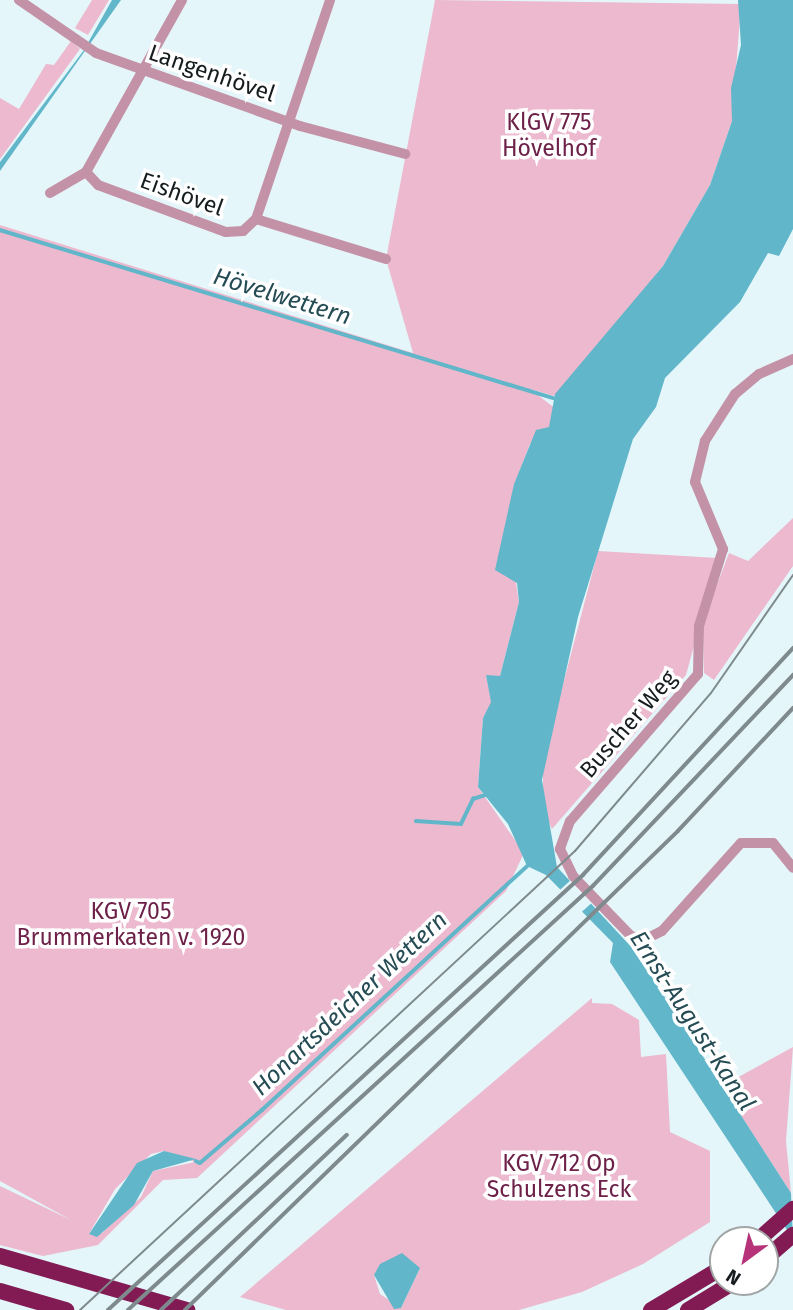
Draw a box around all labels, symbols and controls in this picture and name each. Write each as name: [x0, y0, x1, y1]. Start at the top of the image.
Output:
street label: Langenhövel: [145, 38, 279, 108]
park label: KlGV 775 Hövelhof: [502, 108, 596, 162]
street label: Eishövel: [136, 166, 228, 222]
water label: Hövelwettern: [210, 262, 354, 332]
street label: Buscher Weg: [574, 665, 682, 783]
park label: KGV 705 Brummerkaten v. 1920: [17, 897, 245, 951]
water label: Honartsdeicher Wettern: [246, 906, 454, 1102]
water label: Ernst-August-Kanal: [623, 926, 761, 1116]
park label: KGV 712 Op Schulzens Eck: [487, 1149, 631, 1203]
north arrow: [709, 1226, 779, 1296]
text: N: [722, 1264, 745, 1290]

